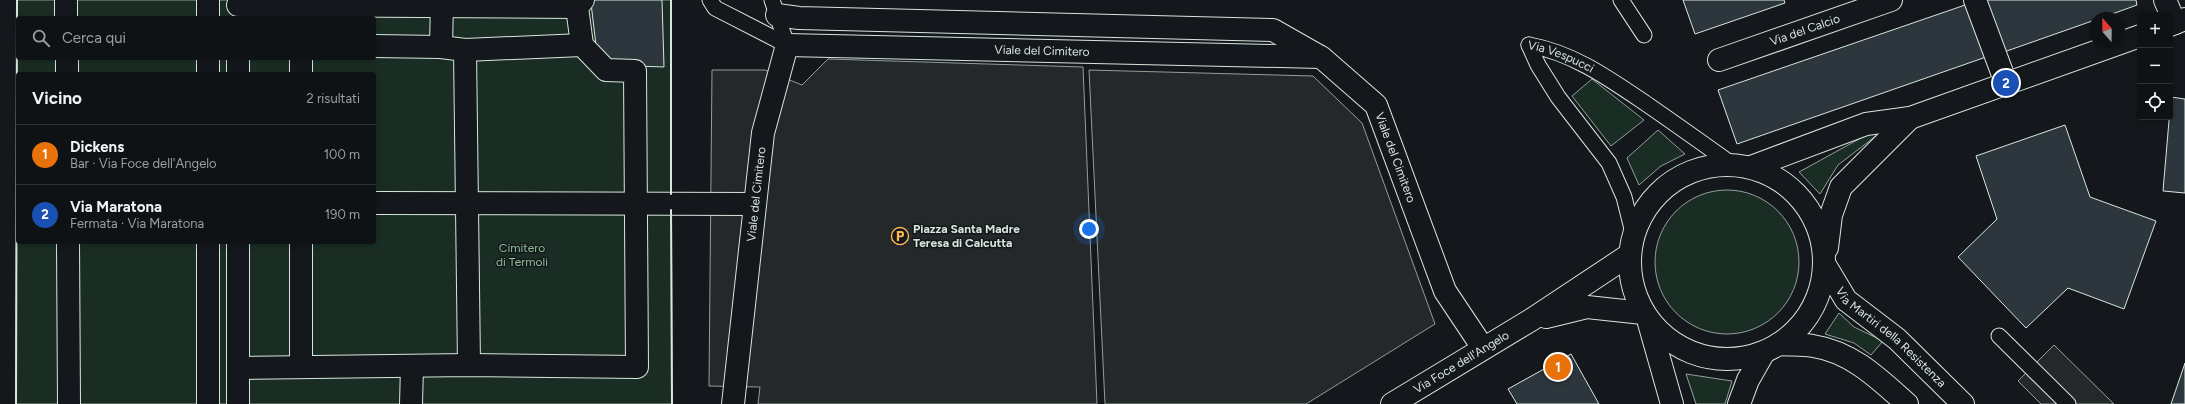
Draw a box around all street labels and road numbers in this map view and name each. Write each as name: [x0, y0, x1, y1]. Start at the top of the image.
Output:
street label: Via del Calcio: [1768, 11, 1842, 49]
street label: Via Vespucci: [1527, 38, 1596, 76]
street label: Viale del Cimitero: [994, 43, 1090, 59]
street label: Viale del Cimitero: [1372, 110, 1419, 205]
street label: Viale del Cimitero: [744, 146, 768, 242]
street label: Via Martiri della Resistenza: [1833, 285, 1949, 390]
street label: Via Foce dell'Angelo: [1411, 328, 1512, 396]

